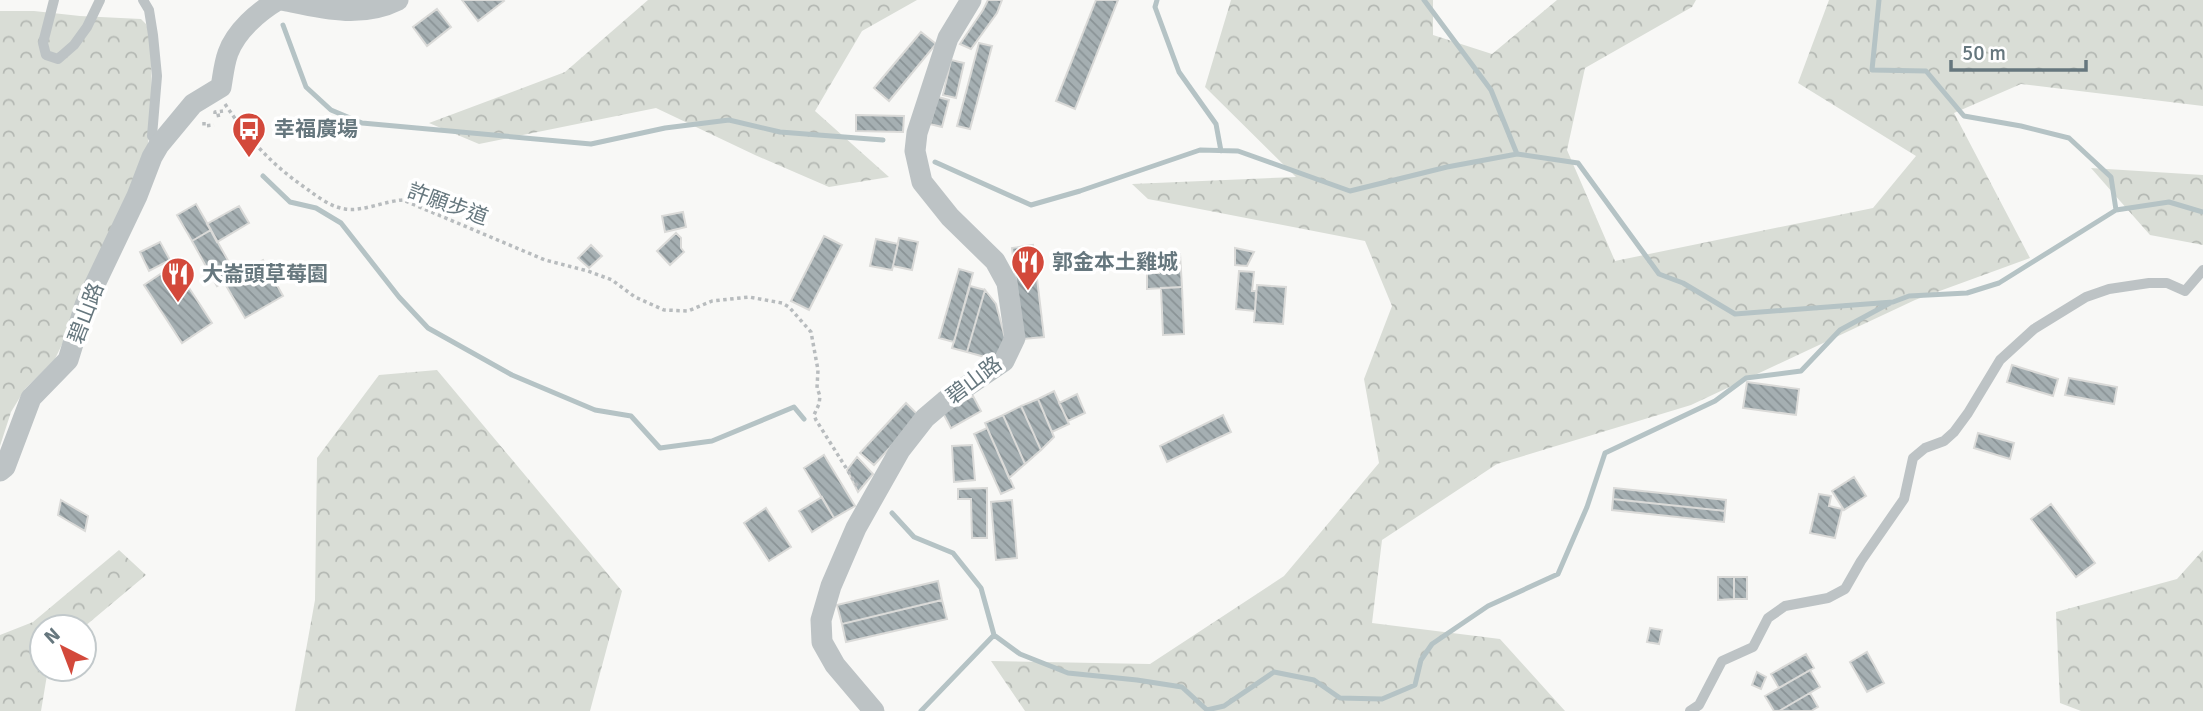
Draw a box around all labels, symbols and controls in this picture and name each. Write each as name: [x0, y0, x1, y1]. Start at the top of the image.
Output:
scale bar: [1951, 28, 2086, 72]
text: 50 m: [1962, 40, 2006, 66]
bus stop icon: 幸福廣場: [230, 110, 268, 159]
place label: 幸福廣場: [274, 116, 358, 142]
street label: 許願步道: [404, 177, 492, 231]
restaurant icon: 郭金本土雞城: [1009, 243, 1047, 292]
place label: 郭金本土雞城: [1052, 249, 1178, 275]
restaurant icon: 大崙頭草莓園: [159, 255, 197, 304]
place label: 大崙頭草莓園: [202, 261, 328, 287]
street label: 碧山路: [63, 279, 109, 347]
street label: 碧山路: [941, 351, 1007, 409]
north arrow: [28, 613, 98, 683]
text: N: [39, 623, 65, 649]

